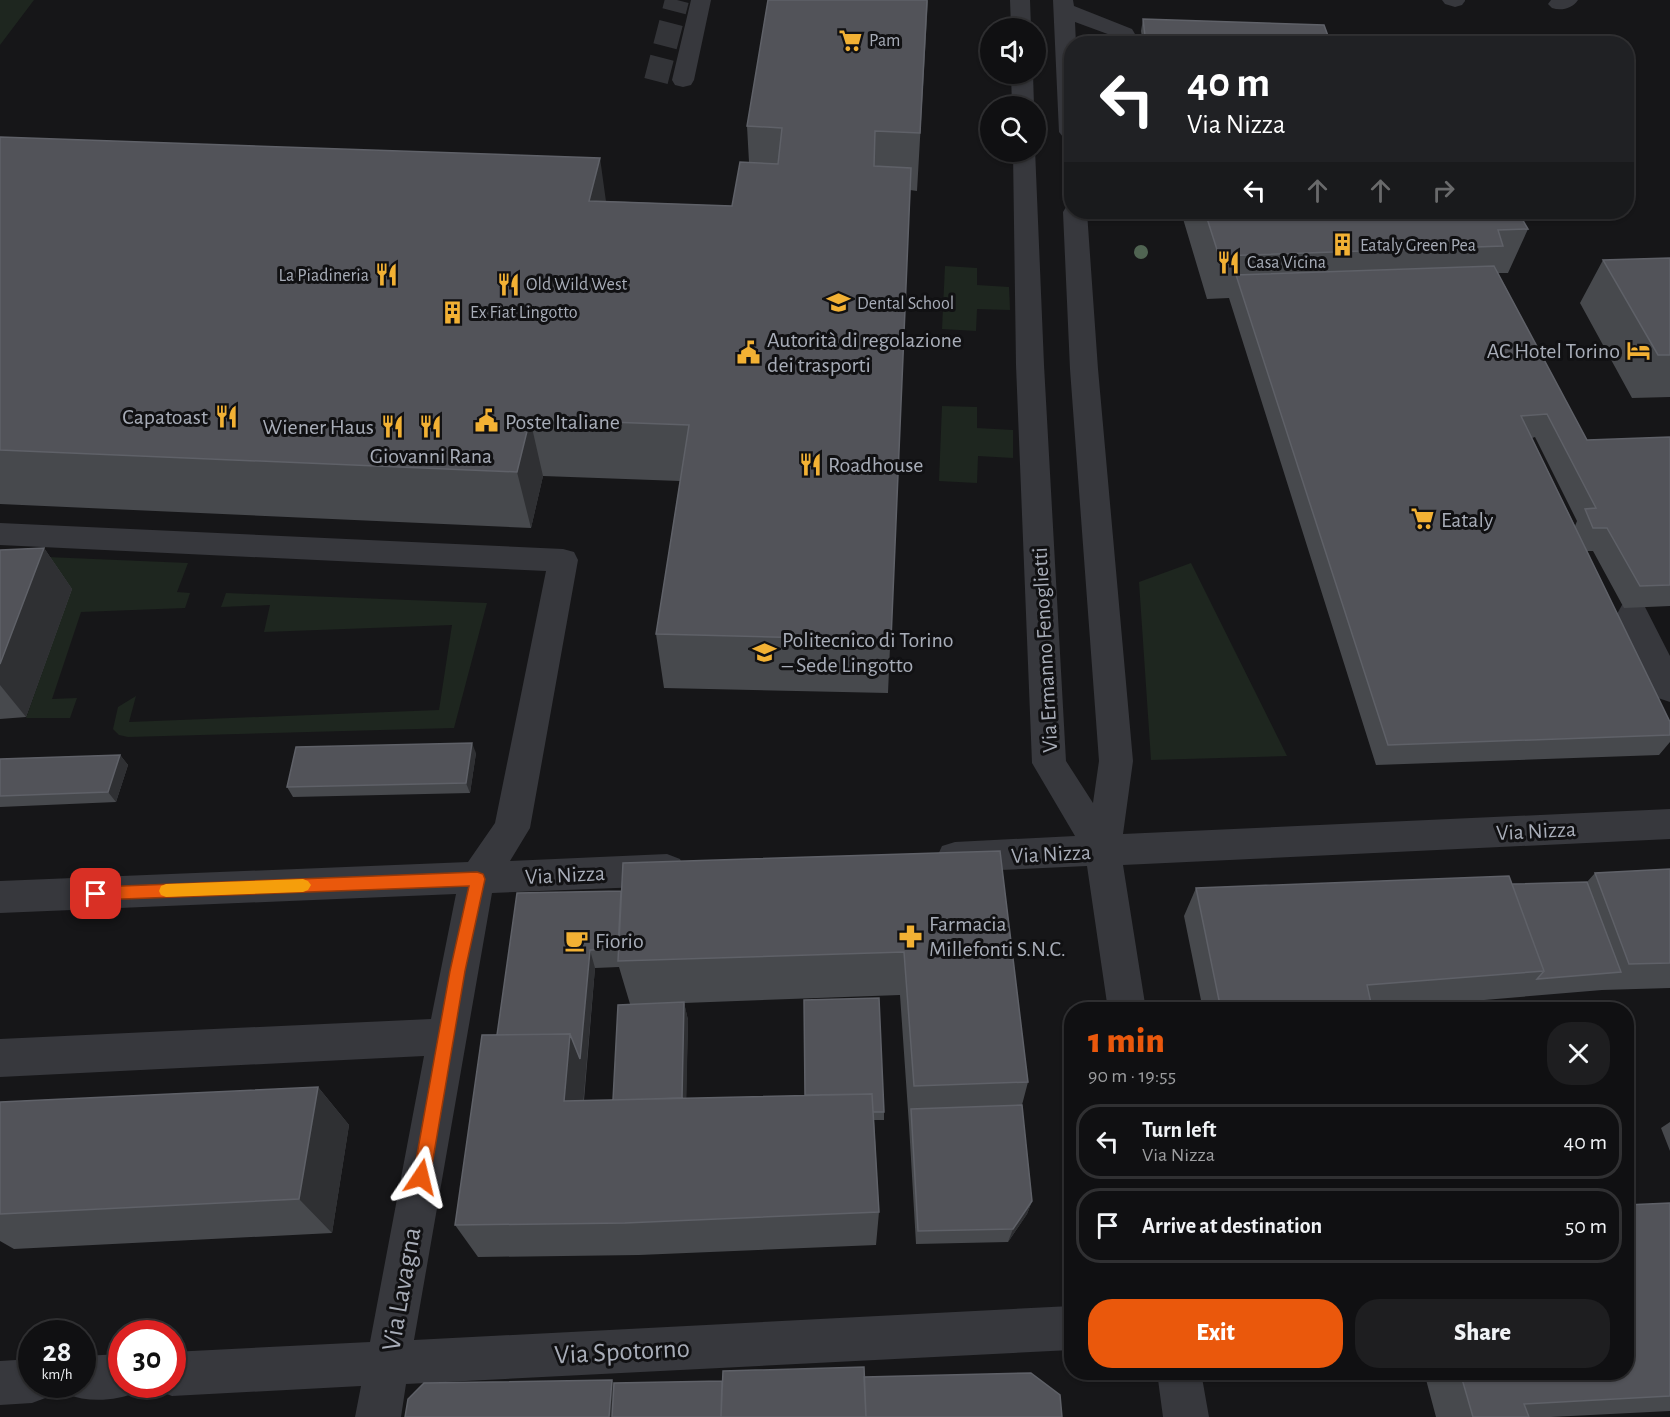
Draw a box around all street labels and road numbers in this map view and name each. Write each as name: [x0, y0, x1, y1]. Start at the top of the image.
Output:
street label: Via Ermanno Fenoglietti: [1029, 547, 1061, 753]
street label: Via Nizza: [1495, 818, 1577, 844]
street label: Via Nizza: [1010, 841, 1092, 867]
street label: Via Nizza: [524, 862, 606, 888]
street label: Via Lavagna: [377, 1225, 426, 1353]
street label: Via Spotorno: [554, 1334, 690, 1369]

